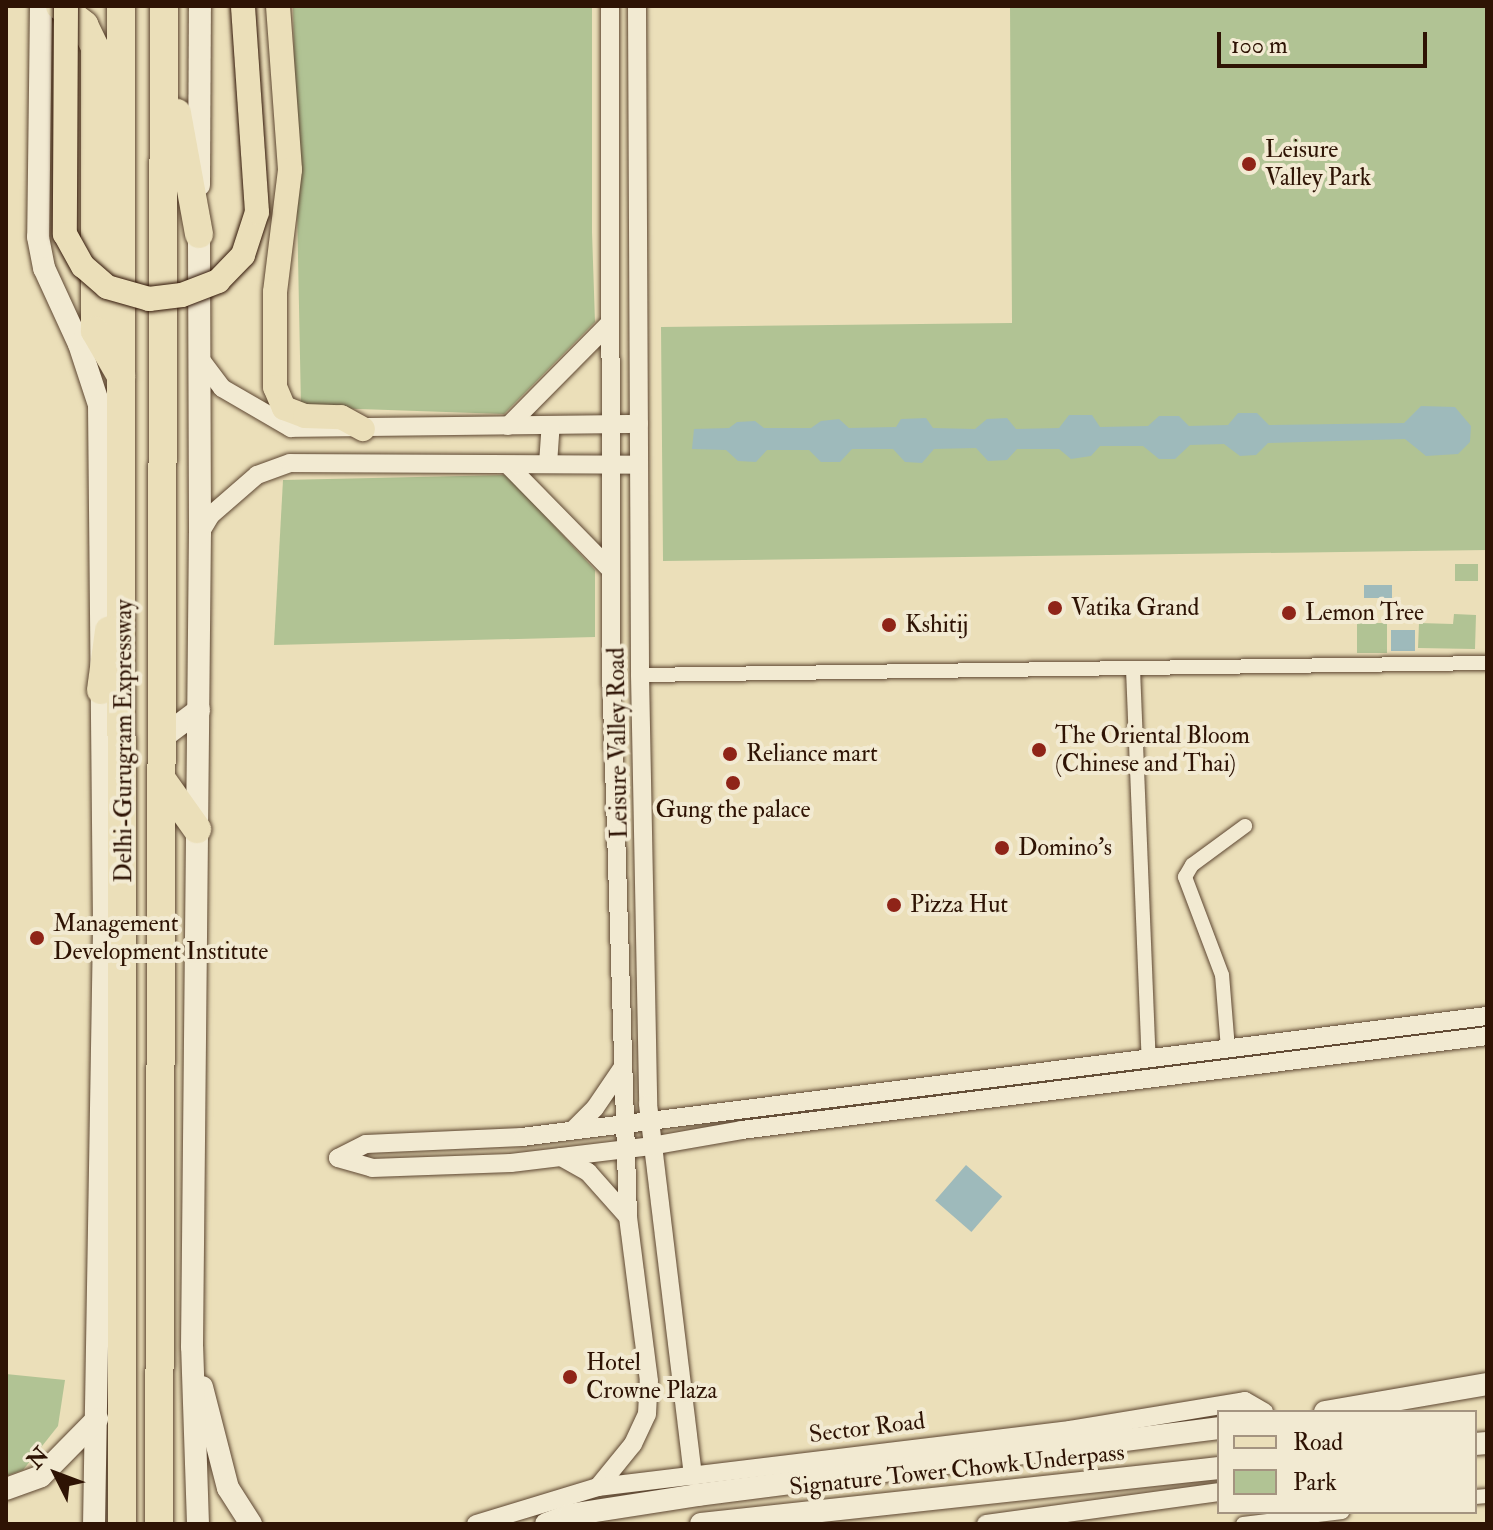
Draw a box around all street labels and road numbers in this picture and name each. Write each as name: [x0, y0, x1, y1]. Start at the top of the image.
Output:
street label: Delhi-Gurugram Expressway: [110, 599, 138, 883]
street label: Leisure Valley Road: [602, 647, 634, 839]
street label: Sector Road: [807, 1407, 927, 1449]
street label: Signature Tower Chowk Underpass: [788, 1438, 1126, 1502]

